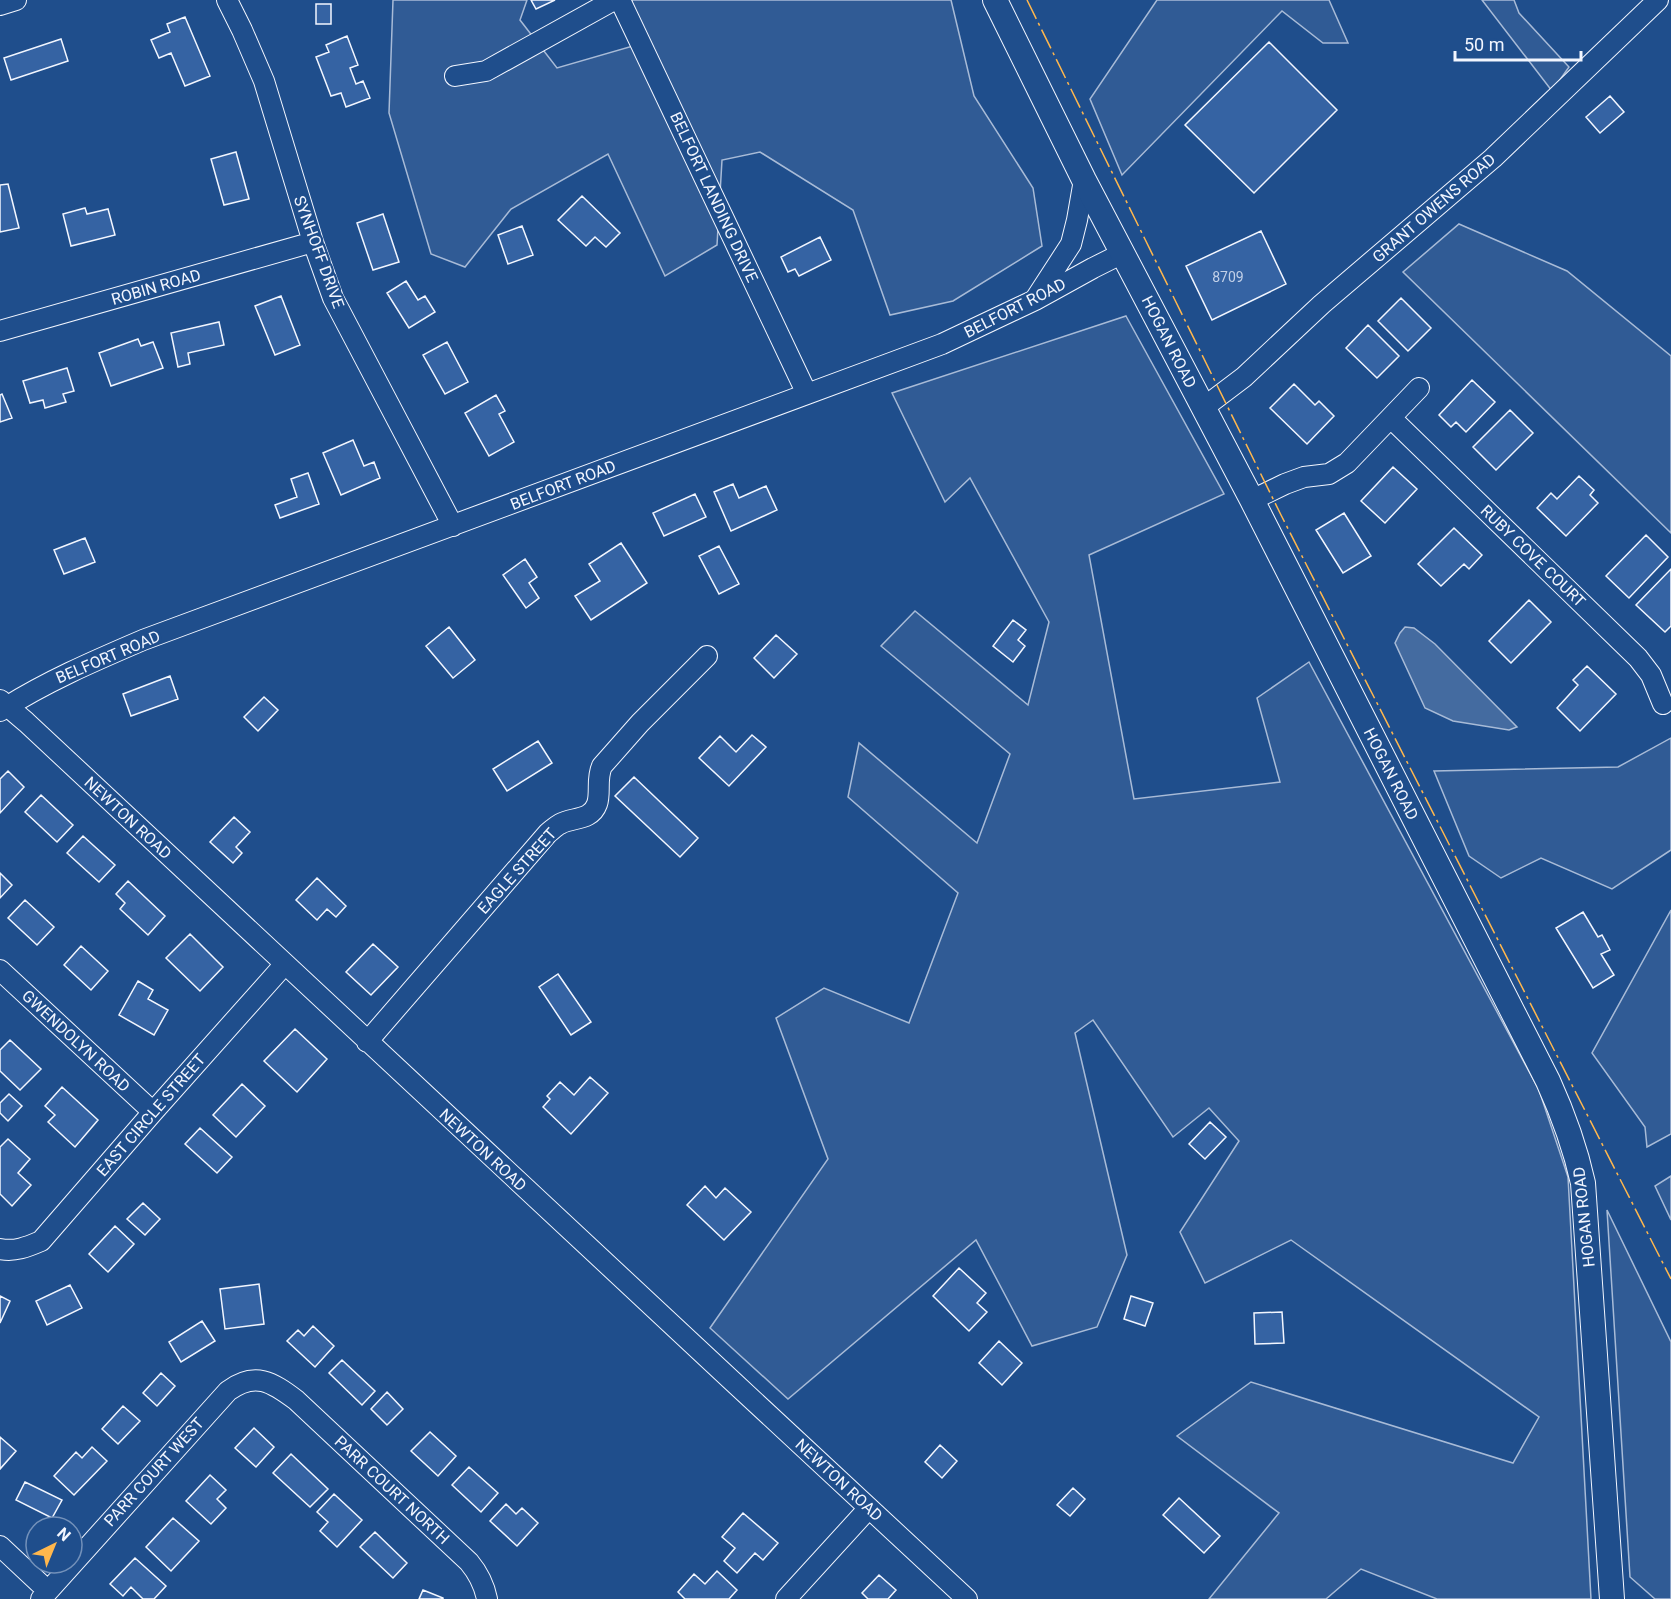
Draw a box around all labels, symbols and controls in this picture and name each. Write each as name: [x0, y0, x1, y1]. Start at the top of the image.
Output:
scale bar: [1455, 24, 1581, 62]
text: 50 m: [1464, 34, 1504, 55]
street label: BELFORT LANDING DRIVE: [666, 109, 762, 285]
street label: GRANT OWENS ROAD: [1369, 150, 1499, 266]
street label: SYNHOFF DRIVE: [290, 193, 348, 311]
street label: ROBIN ROAD: [109, 265, 203, 309]
house number: 8709: [1212, 269, 1244, 285]
street label: BELFORT ROAD: [961, 274, 1069, 342]
street label: HOGAN ROAD: [1138, 293, 1200, 391]
street label: BELFORT ROAD: [507, 456, 619, 514]
street label: RUBY COVE COURT: [1477, 501, 1590, 611]
street label: BELFORT ROAD: [53, 626, 163, 688]
street label: HOGAN ROAD: [1360, 725, 1422, 823]
street label: NEWTON ROAD: [81, 773, 175, 863]
street label: EAGLE STREET: [474, 824, 561, 918]
street label: GWENDOLYN ROAD: [18, 986, 134, 1096]
street label: EAST CIRCLE STREET: [93, 1050, 210, 1180]
street label: NEWTON ROAD: [436, 1105, 530, 1195]
street label: HOGAN ROAD: [1569, 1166, 1599, 1268]
street label: PARR COURT WEST: [100, 1413, 208, 1530]
street label: PARR COURT NORTH: [331, 1432, 453, 1548]
street label: NEWTON ROAD: [792, 1435, 886, 1525]
north arrow: [24, 1515, 84, 1575]
text: N: [53, 1524, 74, 1545]

